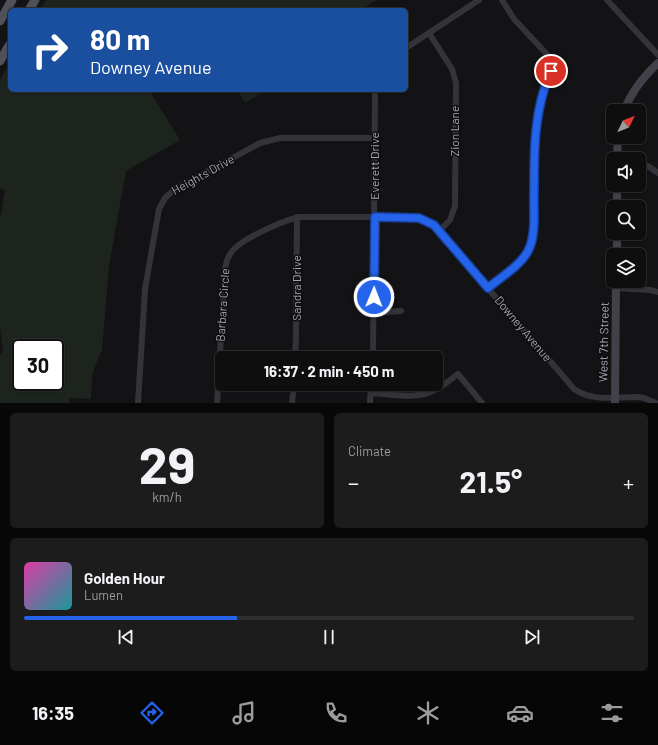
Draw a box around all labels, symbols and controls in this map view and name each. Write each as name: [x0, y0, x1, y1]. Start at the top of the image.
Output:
text: 80 m: [90, 22, 150, 56]
icon: right: [24, 24, 76, 76]
pin: [534, 54, 568, 88]
text: Downey Avenue: [90, 56, 212, 78]
icon: arrive: [540, 60, 562, 82]
north arrow: [606, 104, 646, 144]
map controls: [606, 104, 646, 288]
street label: Zion Lane: [447, 106, 461, 156]
street label: Everett Drive: [367, 132, 381, 200]
street label: Heights Drive: [169, 151, 236, 197]
button: sound: [606, 152, 646, 192]
button: search: [606, 200, 646, 240]
button: layers: [606, 248, 646, 288]
street label: Sandra Drive: [289, 255, 303, 321]
street label: Barbara Circle: [212, 268, 232, 342]
position arrow: [353, 276, 395, 318]
street label: Downey Avenue: [492, 293, 555, 364]
street label: West 7th Street: [595, 302, 611, 382]
speed limit sign: 30: [12, 339, 64, 391]
text: 16:37 · 2 min · 450 m: [264, 362, 394, 380]
text: 29: [139, 432, 195, 494]
text: Climate: [348, 443, 391, 459]
text: 21.5°: [460, 463, 522, 499]
text: −: [348, 469, 359, 495]
text: +: [623, 469, 634, 495]
text: km/h: [152, 489, 182, 505]
text: Golden Hour: [84, 569, 165, 587]
text: Lumen: [84, 587, 123, 603]
icon: previous: [115, 626, 137, 648]
icon: pause: [318, 626, 340, 648]
icon: next: [521, 626, 543, 648]
icon: directions: [138, 699, 166, 727]
icon: music: [230, 699, 258, 727]
icon: phone: [322, 699, 350, 727]
icon: climate: [414, 699, 442, 727]
icon: car: [506, 699, 534, 727]
icon: filters: [598, 699, 626, 727]
text: 16:35: [32, 702, 74, 724]

